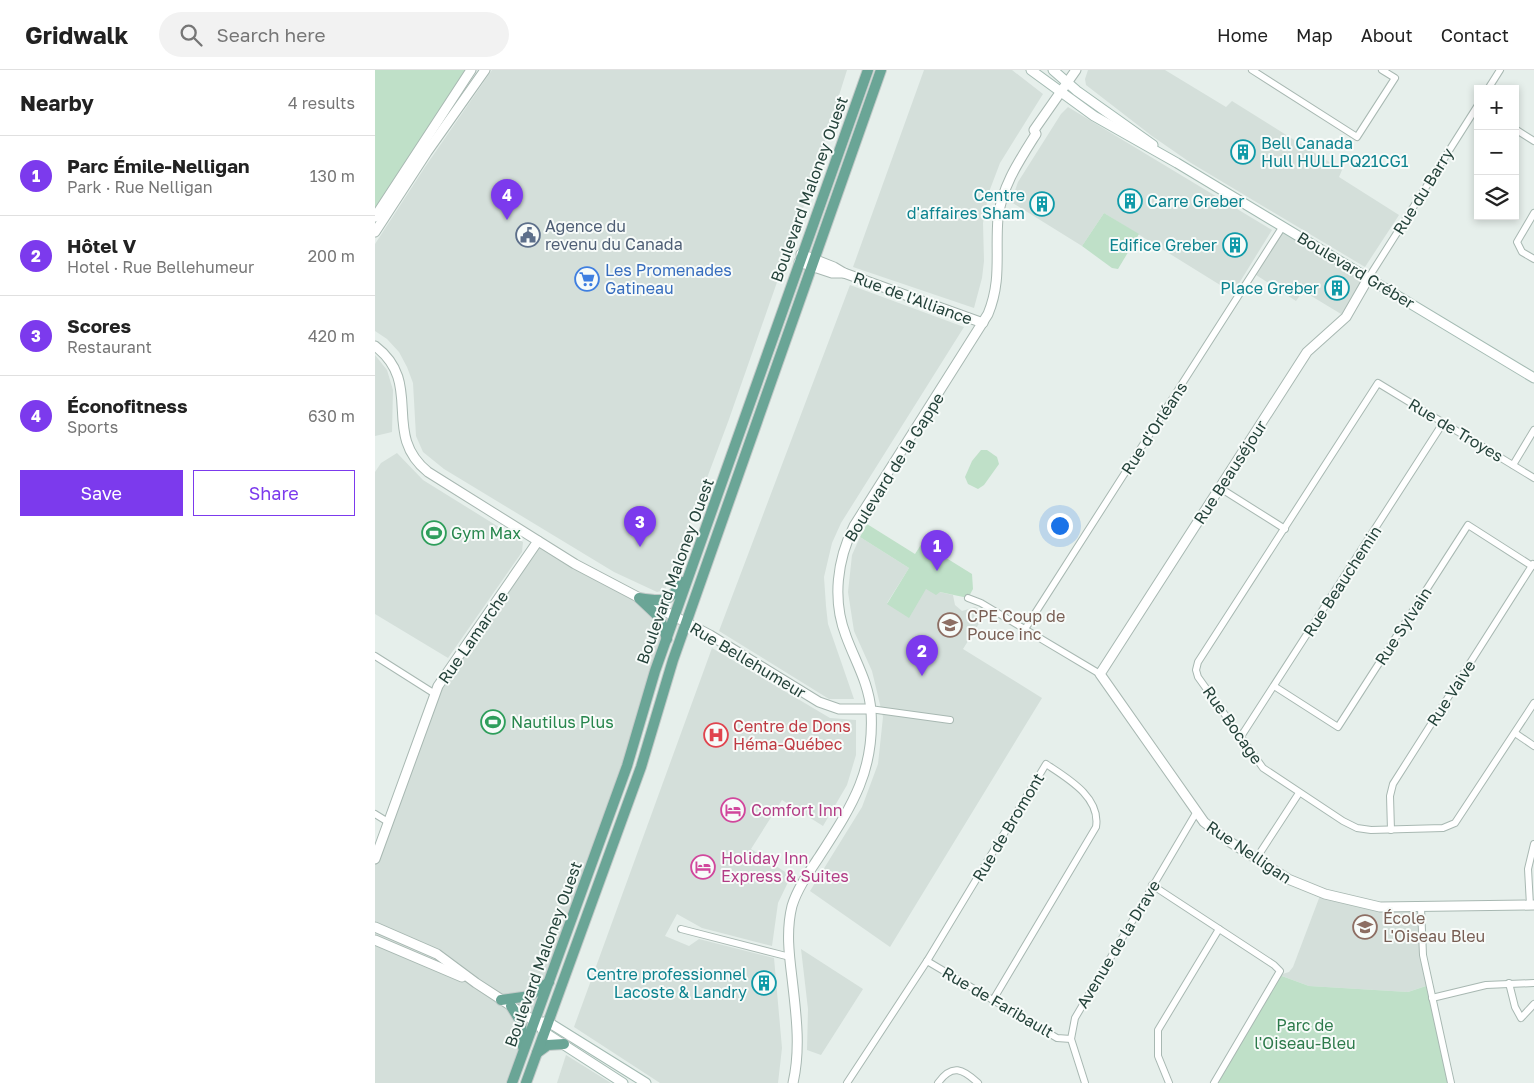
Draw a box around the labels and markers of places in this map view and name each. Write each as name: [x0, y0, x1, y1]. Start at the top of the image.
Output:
place label: Bell Canada Hull HULLPQ21CG1: [1261, 133, 1409, 171]
building icon: Bell Canada Hull HULLPQ21CG1: [1230, 139, 1256, 165]
pin: 4: [491, 179, 523, 220]
place label: Centre d'affaires Sham: [907, 185, 1025, 223]
building icon: Carre Greber: [1117, 188, 1143, 214]
building icon: Centre d'affaires Sham: [1029, 191, 1055, 217]
place label: Carre Greber: [1147, 191, 1245, 211]
place label: Agence du revenu du Canada: [545, 216, 683, 254]
public building icon: Agence du revenu du Canada: [515, 222, 541, 248]
building icon: Edifice Greber: [1222, 232, 1248, 258]
place label: Edifice Greber: [1109, 235, 1217, 255]
place label: Les Promenades Gatineau: [605, 260, 732, 298]
supermarket icon: Les Promenades Gatineau: [574, 266, 600, 292]
building icon: Place Greber: [1324, 275, 1350, 301]
place label: Place Greber: [1220, 278, 1319, 298]
pin: 3: [624, 506, 656, 547]
sports icon: Gym Max: [421, 520, 447, 546]
place label: Gym Max: [451, 523, 521, 543]
pin: 1: [921, 530, 953, 571]
place label: CPE Coup de Pouce inc: [967, 606, 1065, 644]
school or university icon: CPE Coup de Pouce inc: [937, 612, 963, 638]
pin: 2: [906, 635, 938, 676]
sports icon: Nautilus Plus: [480, 709, 506, 735]
place label: Nautilus Plus: [511, 712, 614, 732]
place label: Centre de Dons Héma-Québec: [733, 716, 851, 754]
hospital icon: Centre de Dons Héma-Québec: [703, 722, 729, 748]
hotel icon: Comfort Inn: [720, 797, 746, 823]
place label: Comfort Inn: [751, 800, 843, 820]
place label: Holiday Inn Express & Suites: [721, 848, 849, 886]
hotel icon: Holiday Inn Express & Suites: [690, 854, 716, 880]
place label: École L'Oiseau Bleu: [1383, 908, 1485, 946]
school or university icon: École L'Oiseau Bleu: [1352, 914, 1378, 940]
place label: Centre professionnel Lacoste & Landry: [586, 964, 747, 1002]
building icon: Centre professionnel Lacoste & Landry: [751, 970, 777, 996]

